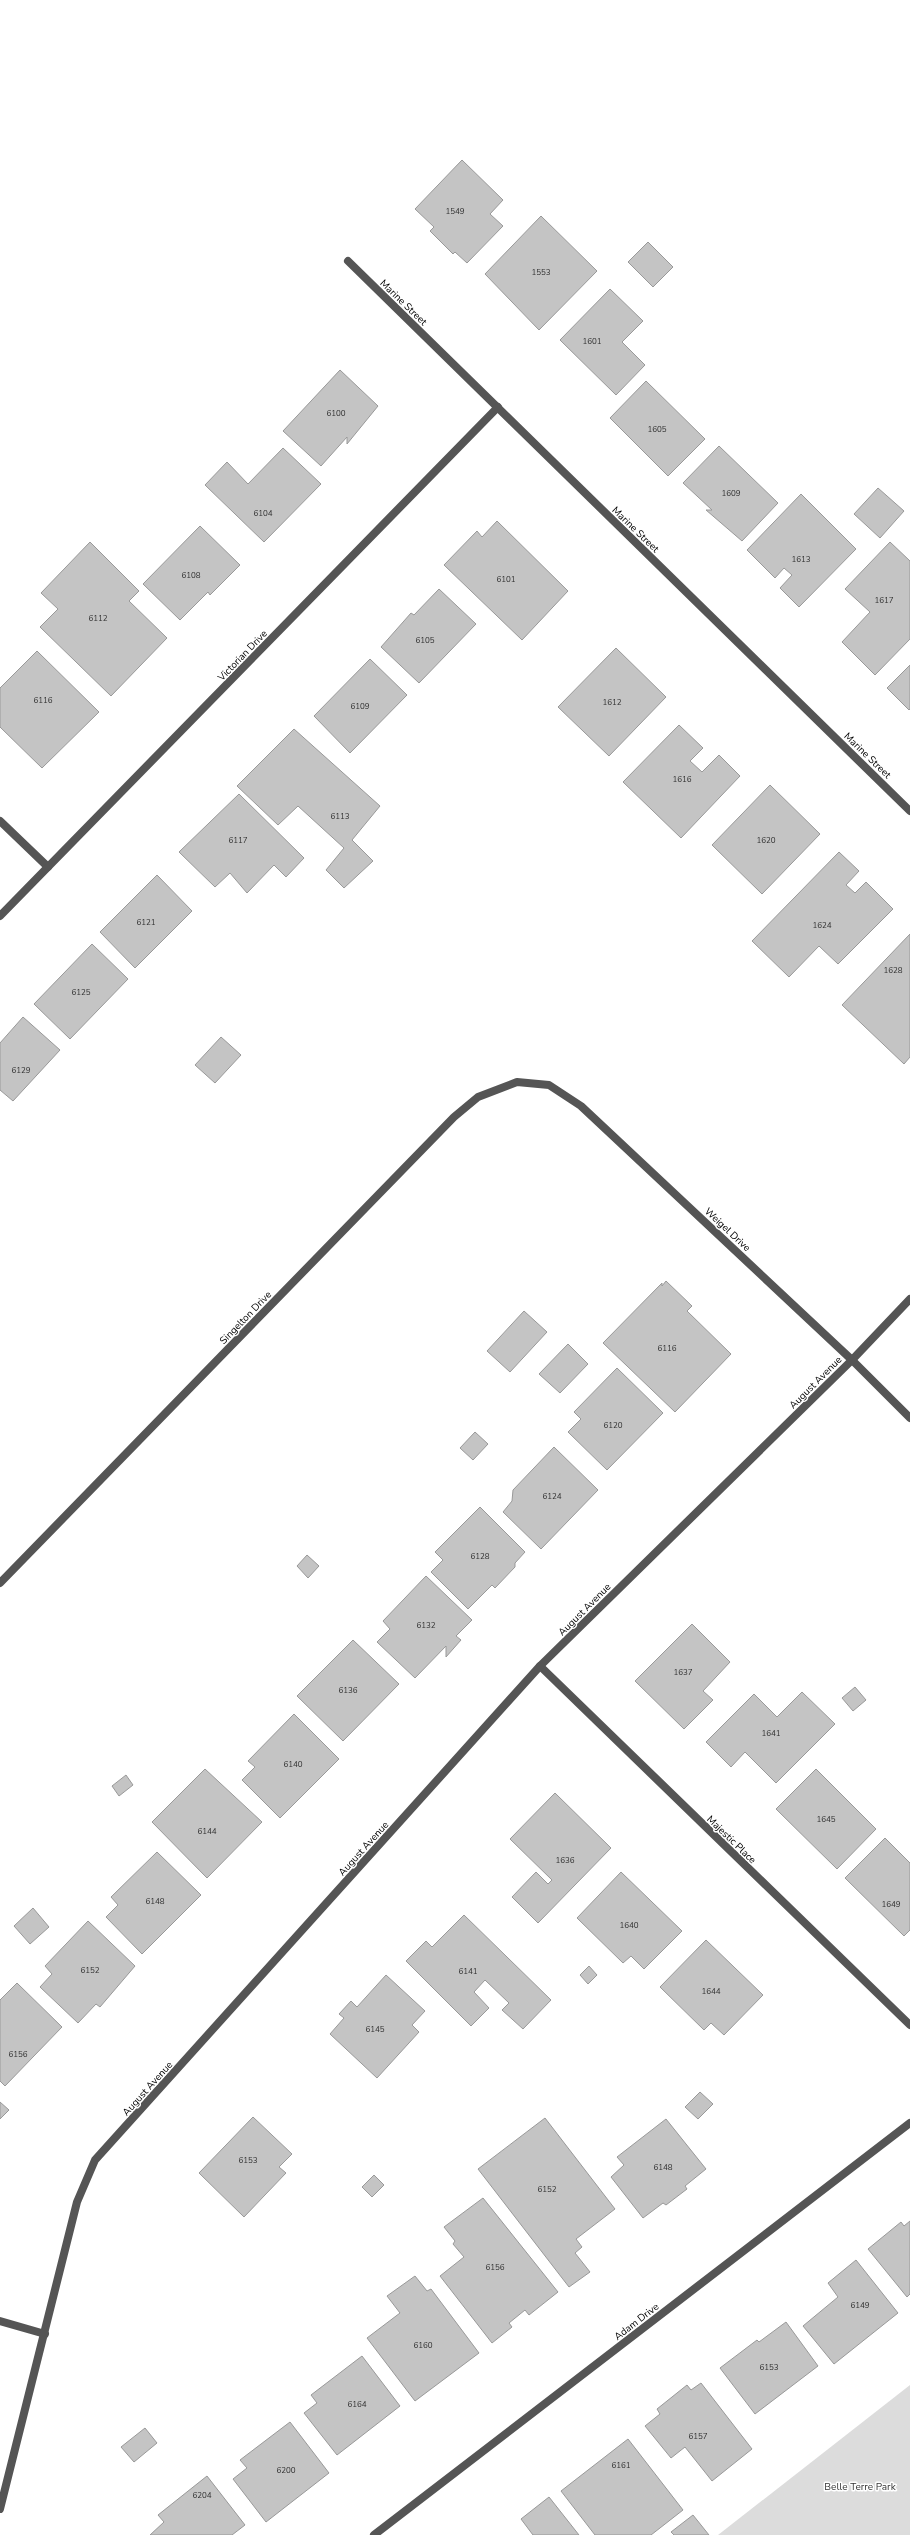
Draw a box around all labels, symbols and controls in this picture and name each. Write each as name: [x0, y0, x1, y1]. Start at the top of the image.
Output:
house number: 1549: [445, 206, 465, 217]
house number: 1553: [531, 267, 551, 278]
street label: Marine Street: [377, 277, 430, 329]
house number: 1601: [582, 336, 602, 347]
house number: 6100: [326, 408, 346, 419]
house number: 1605: [647, 424, 667, 435]
house number: 1609: [721, 488, 741, 499]
street label: Marine Street: [609, 504, 662, 556]
house number: 6104: [253, 508, 273, 519]
house number: 1613: [791, 554, 811, 565]
house number: 6108: [181, 570, 201, 581]
house number: 6101: [496, 574, 516, 585]
house number: 1617: [874, 595, 894, 606]
house number: 6112: [88, 613, 108, 624]
street label: Victorian Drive: [214, 627, 271, 685]
house number: 6105: [415, 635, 435, 646]
house number: 6116: [33, 695, 53, 706]
house number: 1612: [602, 697, 622, 708]
house number: 6109: [350, 701, 370, 712]
street label: Marine Street: [841, 730, 894, 782]
house number: 1616: [672, 774, 692, 785]
house number: 6113: [330, 811, 350, 822]
house number: 6117: [228, 835, 248, 846]
house number: 1620: [756, 835, 776, 846]
house number: 6121: [136, 917, 156, 928]
house number: 1624: [812, 920, 832, 931]
house number: 1628: [883, 965, 903, 976]
house number: 6125: [71, 987, 91, 998]
house number: 6129: [11, 1065, 31, 1076]
street label: Weigel Drive: [701, 1205, 753, 1255]
street label: Singelton Drive: [217, 1288, 275, 1347]
house number: 6116: [657, 1343, 677, 1354]
street label: August Avenue: [786, 1353, 845, 1412]
house number: 6120: [603, 1420, 623, 1431]
house number: 6124: [542, 1491, 562, 1502]
house number: 6128: [470, 1551, 490, 1562]
street label: August Avenue: [555, 1580, 614, 1639]
house number: 6132: [416, 1620, 436, 1631]
house number: 1637: [673, 1667, 693, 1678]
house number: 6136: [338, 1685, 358, 1696]
house number: 1641: [761, 1728, 781, 1739]
house number: 6140: [283, 1759, 303, 1770]
street label: Majestic Place: [704, 1813, 759, 1867]
house number: 1645: [816, 1814, 836, 1825]
street label: August Avenue: [335, 1818, 392, 1879]
house number: 6144: [197, 1826, 217, 1837]
house number: 1636: [555, 1855, 575, 1866]
house number: 6148: [145, 1896, 165, 1907]
house number: 1649: [881, 1899, 901, 1910]
house number: 1640: [619, 1920, 639, 1931]
house number: 6152: [80, 1965, 100, 1976]
house number: 6141: [458, 1966, 478, 1977]
house number: 1644: [701, 1986, 721, 1997]
house number: 6145: [365, 2024, 385, 2035]
house number: 6156: [8, 2049, 28, 2060]
street label: August Avenue: [119, 2058, 176, 2119]
house number: 6153: [238, 2155, 258, 2166]
house number: 6148: [653, 2162, 673, 2173]
house number: 6152: [537, 2184, 557, 2195]
house number: 6156: [485, 2262, 505, 2273]
street label: Adam Drive: [611, 2300, 662, 2344]
house number: 6149: [850, 2300, 870, 2311]
house number: 6160: [413, 2340, 433, 2351]
house number: 6153: [759, 2362, 779, 2373]
house number: 6164: [347, 2399, 367, 2410]
house number: 6157: [688, 2431, 708, 2442]
house number: 6161: [611, 2460, 631, 2471]
house number: 6200: [276, 2465, 296, 2476]
park label: Belle Terre Park: [824, 2480, 897, 2494]
house number: 6204: [192, 2490, 212, 2501]

